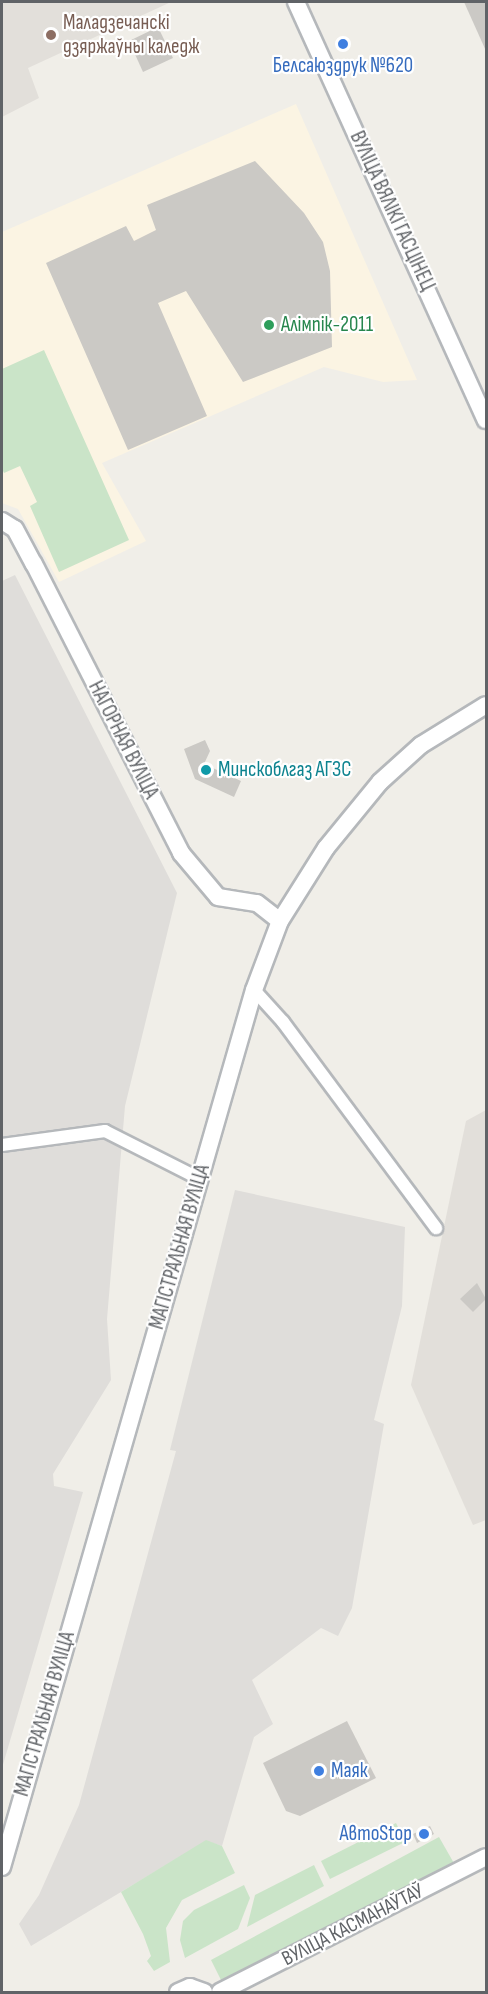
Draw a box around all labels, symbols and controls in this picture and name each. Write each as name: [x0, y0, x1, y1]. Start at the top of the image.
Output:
place label: Маладзечанскі дзяржаўны каледж: [63, 10, 199, 60]
marker: Маладзечанскі дзяржаўны каледж: [44, 28, 58, 42]
marker: Белсаюздрук №620: [336, 37, 350, 51]
place label: Белсаюздрук №620: [273, 53, 413, 79]
street label: ВУЛІЦА ВЯЛІКІ ГАСЦІНЕЦ: [344, 127, 440, 295]
place label: Алімпік-2011: [281, 312, 373, 338]
marker: Алімпік-2011: [262, 318, 276, 332]
street label: НАГОРНАЯ ВУЛІЦА: [83, 677, 163, 803]
place label: Минскоблгаз АГЗС: [218, 757, 352, 783]
marker: Минскоблгаз АГЗС: [199, 763, 213, 777]
street label: МАГІСТРАЛЬНАЯ ВУЛІЦА: [144, 1162, 216, 1332]
street label: МАГІСТРАЛЬНАЯ ВУЛІЦА: [9, 1629, 81, 1799]
place label: Маяк: [331, 1758, 368, 1784]
marker: Маяк: [312, 1764, 326, 1778]
place label: АвтоStop: [340, 1821, 412, 1847]
marker: АвтоStop: [417, 1827, 431, 1841]
street label: ВУЛІЦА КАСМАНАЎТАЎ: [278, 1878, 428, 1972]

